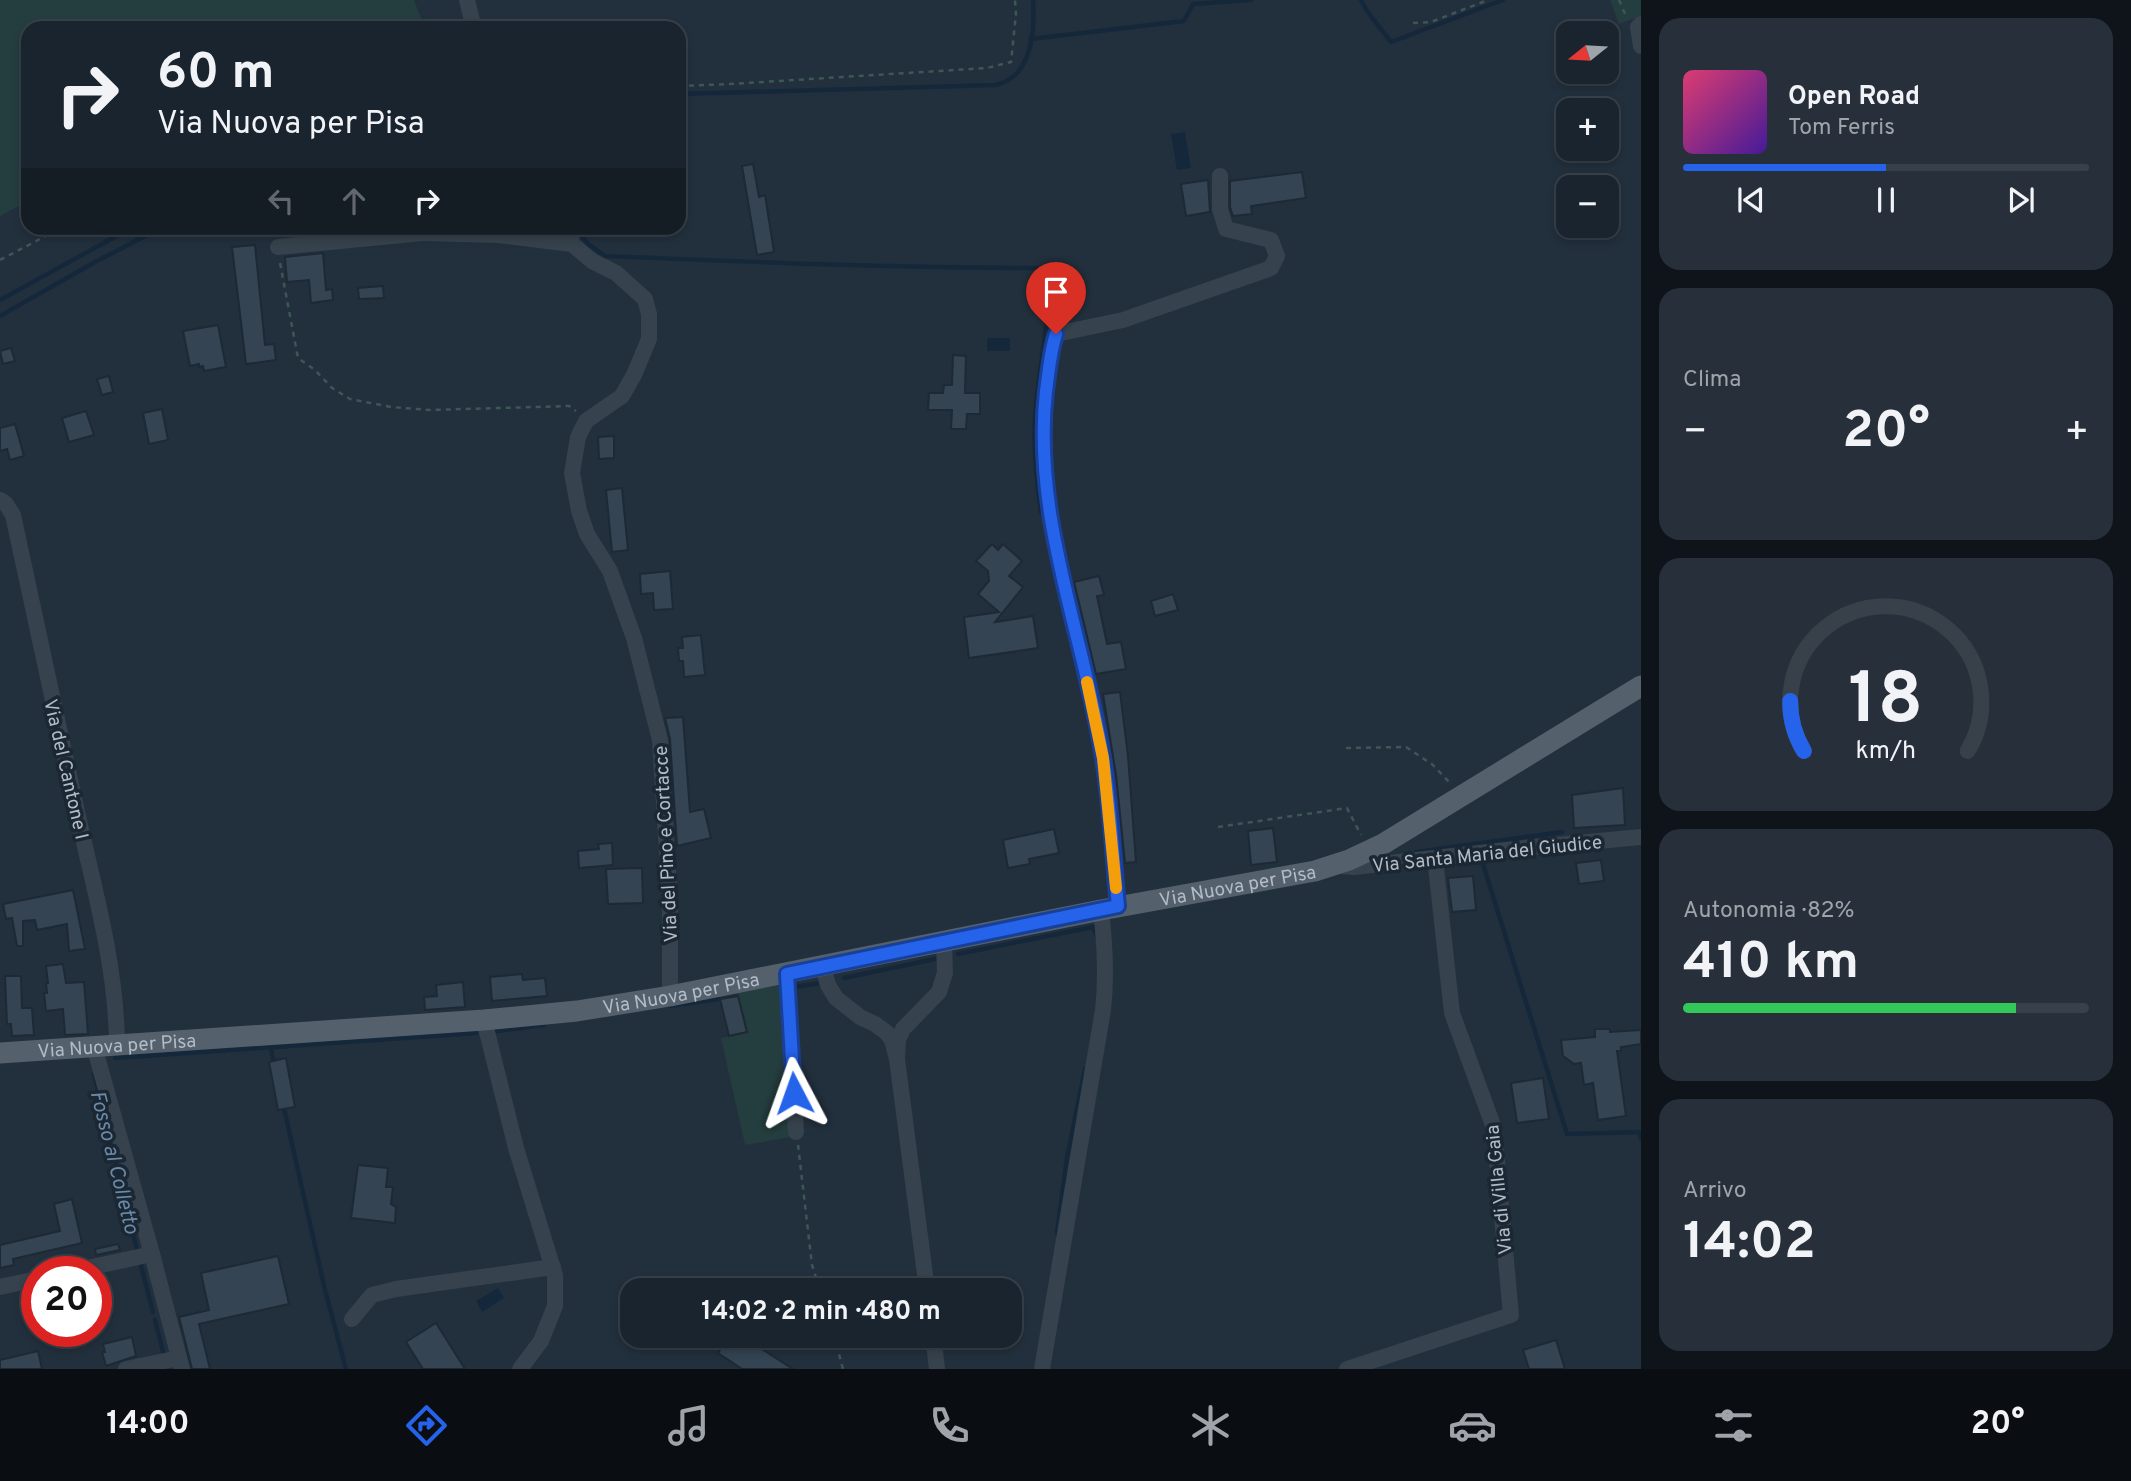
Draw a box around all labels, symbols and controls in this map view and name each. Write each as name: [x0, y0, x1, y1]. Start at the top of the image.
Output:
north arrow: [1556, 21, 1619, 84]
map controls: [1556, 21, 1619, 238]
text: 60 m: [157, 44, 275, 106]
icon: right: [42, 49, 133, 140]
text: Open Road: [1788, 81, 1920, 114]
button: +: [1556, 98, 1619, 161]
text: Via Nuova per Pisa: [157, 105, 425, 145]
text: Tom Ferris: [1788, 114, 1895, 143]
button: −: [1556, 175, 1619, 238]
icon: previous: [1732, 181, 1770, 219]
icon: pause: [1867, 181, 1905, 219]
icon: next: [2002, 181, 2040, 219]
icon: left: [262, 182, 300, 220]
icon: ahead: [335, 182, 373, 220]
icon: right: [408, 182, 446, 220]
pin: [1026, 262, 1086, 334]
icon: arrive: [1037, 273, 1075, 311]
text: Clima: [1683, 366, 1741, 395]
text: 20°: [1842, 400, 1930, 466]
text: −: [1683, 409, 1708, 458]
text: +: [2064, 409, 2089, 458]
text: 18: [1849, 657, 1923, 749]
street label: Via del Cantone I: [37, 697, 93, 842]
text: km/h: [1856, 735, 1916, 767]
street label: Via del Pino e Cortacce: [650, 745, 684, 943]
street label: Via Santa Maria del Giudice: [1371, 831, 1603, 879]
street label: Via Nuova per Pisa: [1157, 861, 1318, 913]
text: Autonomia · 82%: [1683, 897, 1855, 926]
text: 410 km: [1683, 931, 1859, 997]
street label: Via Nuova per Pisa: [601, 968, 762, 1021]
street label: Via Nuova per Pisa: [37, 1030, 197, 1064]
position arrow: [757, 1056, 831, 1130]
water label: Fosso al Colletto: [83, 1088, 145, 1238]
street label: Via di Villa Gaia: [1481, 1124, 1519, 1256]
text: Arrivo: [1683, 1177, 1747, 1206]
text: 14:02: [1683, 1211, 1816, 1277]
speed limit sign: 20: [21, 1256, 112, 1347]
text: 14:02 · 2 min · 480 m: [701, 1296, 941, 1329]
icon: directions: [402, 1401, 451, 1450]
icon: music: [664, 1401, 713, 1450]
icon: phone: [925, 1401, 974, 1450]
icon: climate: [1186, 1401, 1235, 1450]
icon: car: [1448, 1401, 1497, 1450]
icon: filters: [1709, 1401, 1758, 1450]
text: 14:00: [106, 1405, 190, 1445]
text: 20°: [1971, 1405, 2025, 1445]

